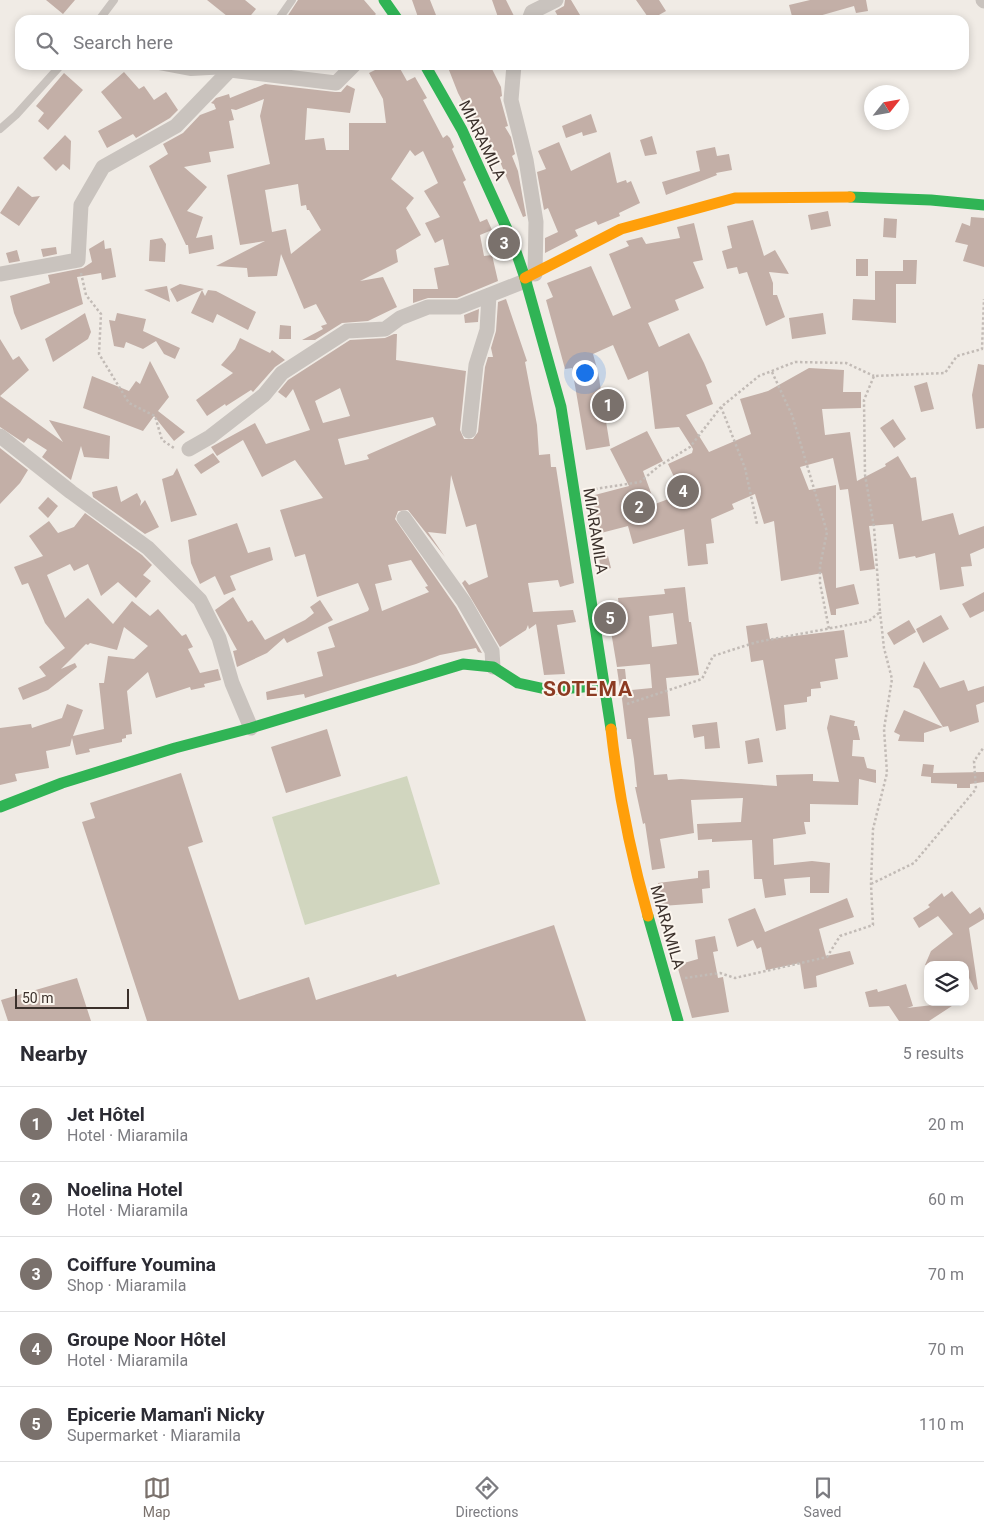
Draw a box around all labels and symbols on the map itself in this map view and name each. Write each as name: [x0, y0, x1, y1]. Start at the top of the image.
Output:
north arrow: [864, 85, 909, 130]
street label: MIARAMILA: [455, 97, 510, 184]
pin: 3: [488, 224, 520, 262]
your location: [572, 360, 598, 386]
pin: 1: [592, 386, 624, 424]
pin: 4: [667, 472, 699, 510]
street label: MIARAMILA: [579, 487, 612, 576]
pin: 2: [623, 488, 655, 526]
pin: 5: [594, 599, 626, 637]
district label: SOTEMA: [543, 677, 633, 701]
street label: MIARAMILA: [646, 883, 689, 972]
scale bar: [15, 986, 129, 1009]

